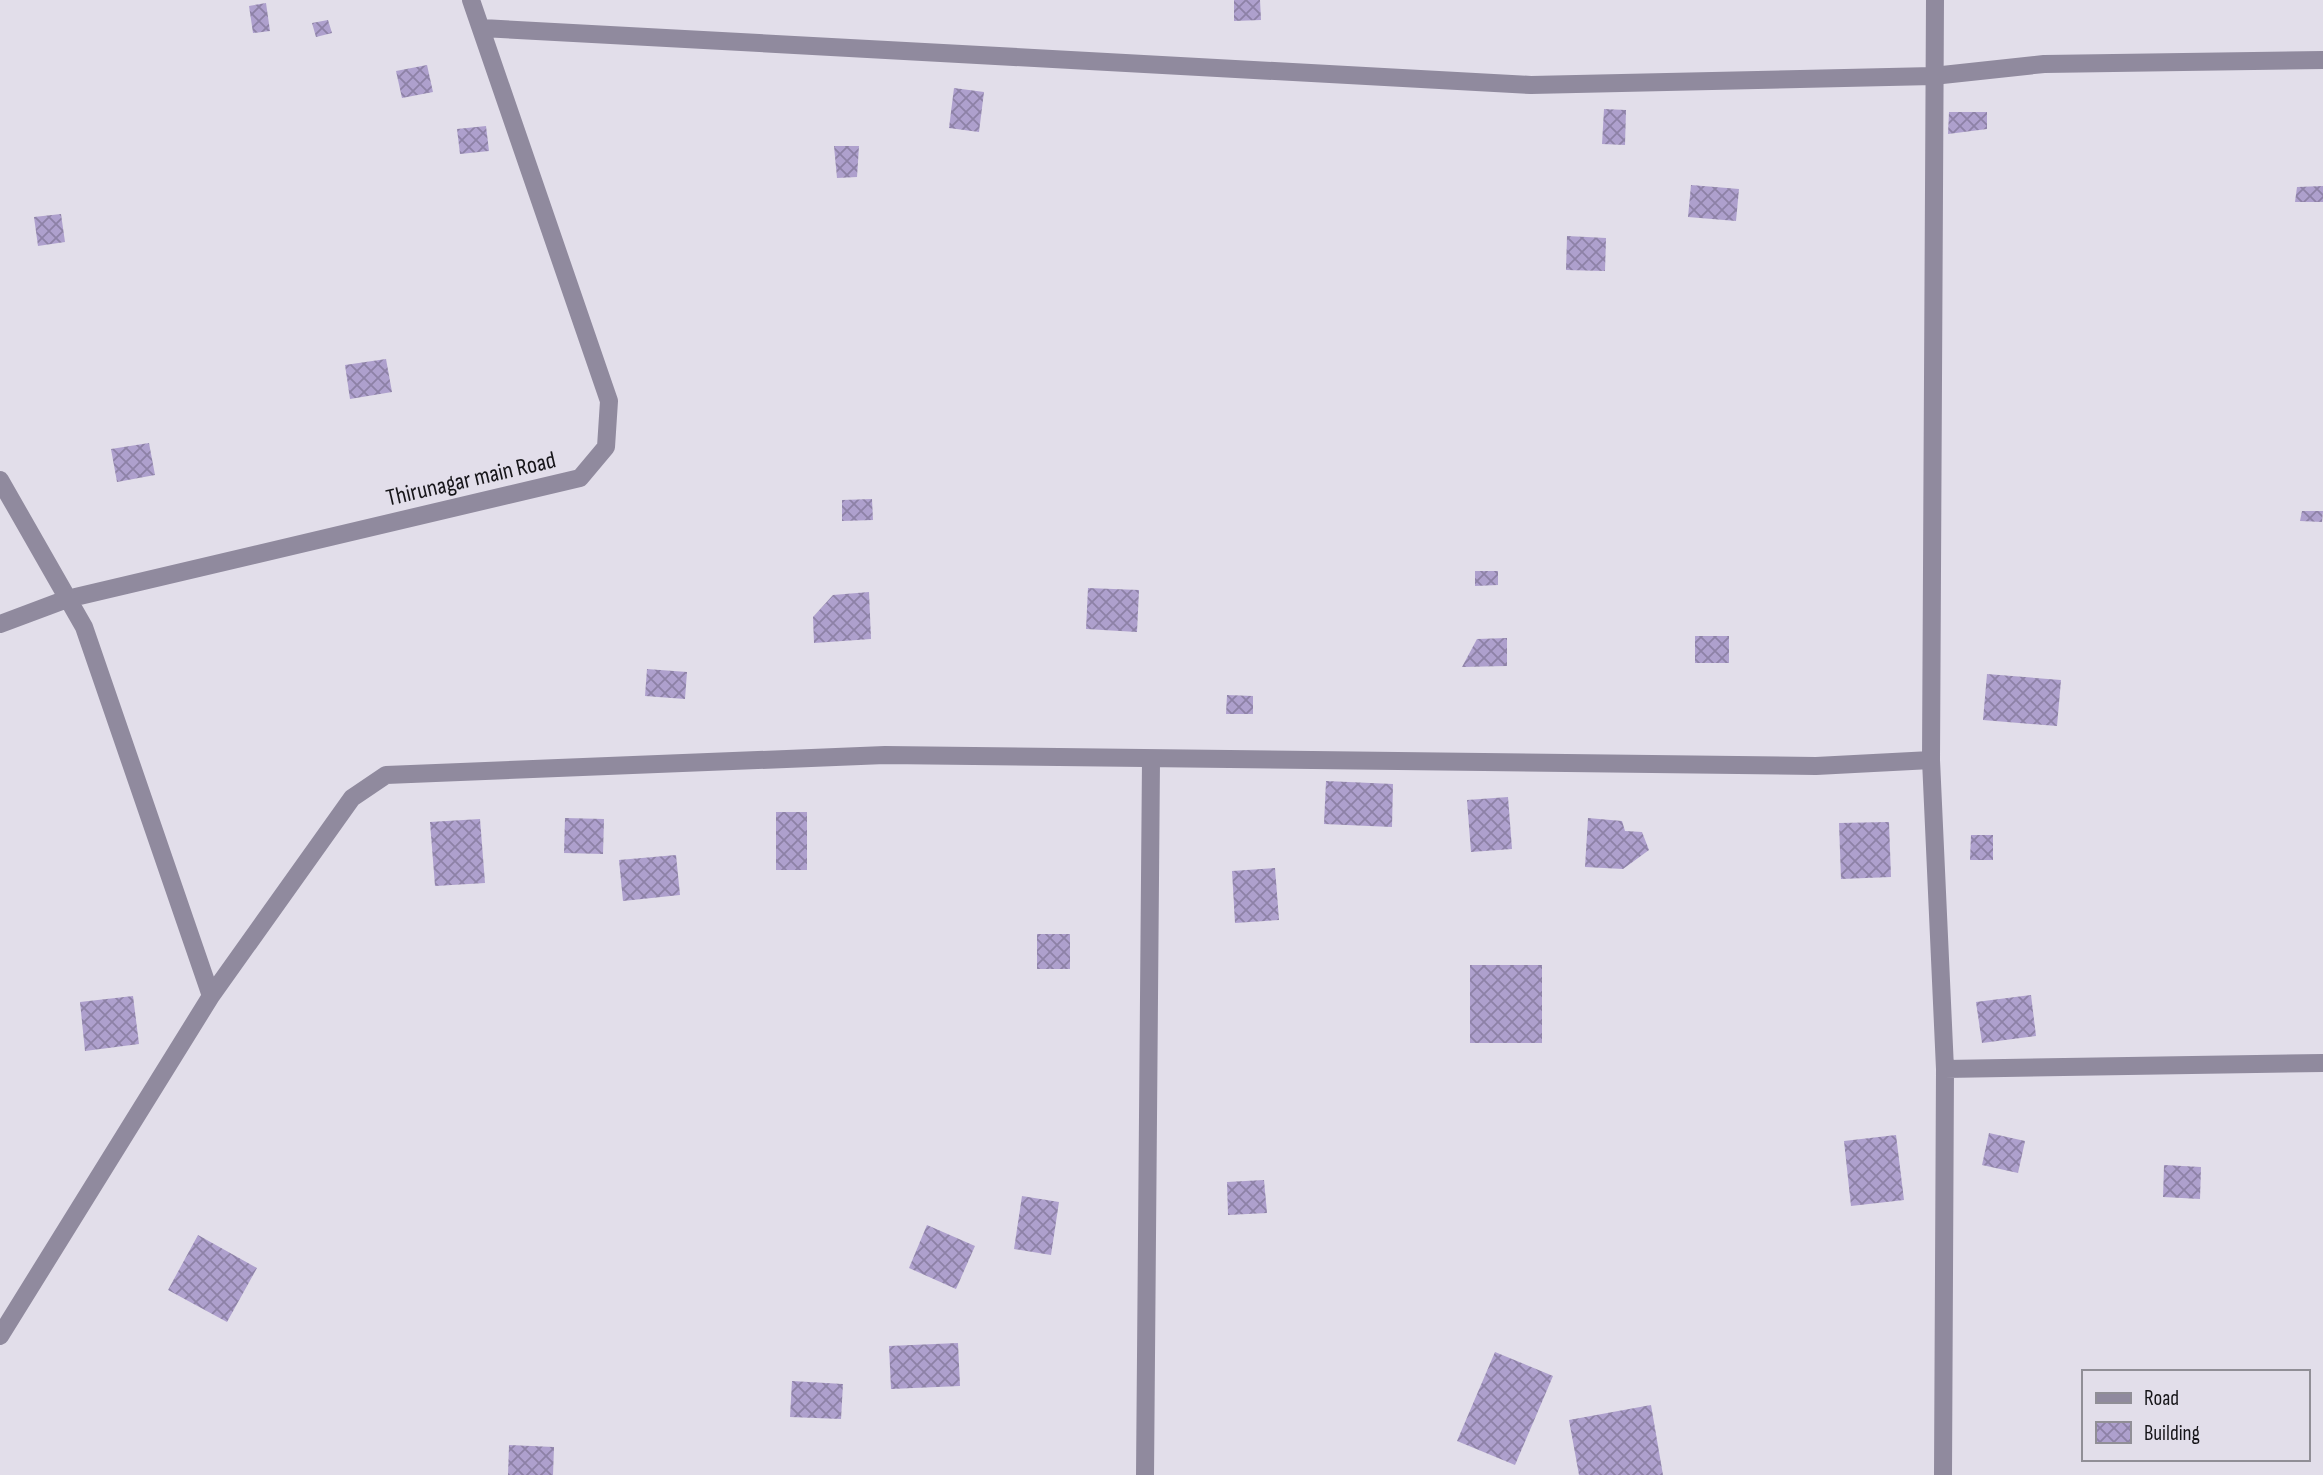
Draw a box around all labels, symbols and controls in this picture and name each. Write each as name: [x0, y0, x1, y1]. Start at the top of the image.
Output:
street label: Thirunagar main Road: [383, 445, 559, 513]
legend: [2082, 1370, 2309, 1461]
text: Road: [2144, 1386, 2179, 1411]
text: Building: [2144, 1421, 2200, 1446]

